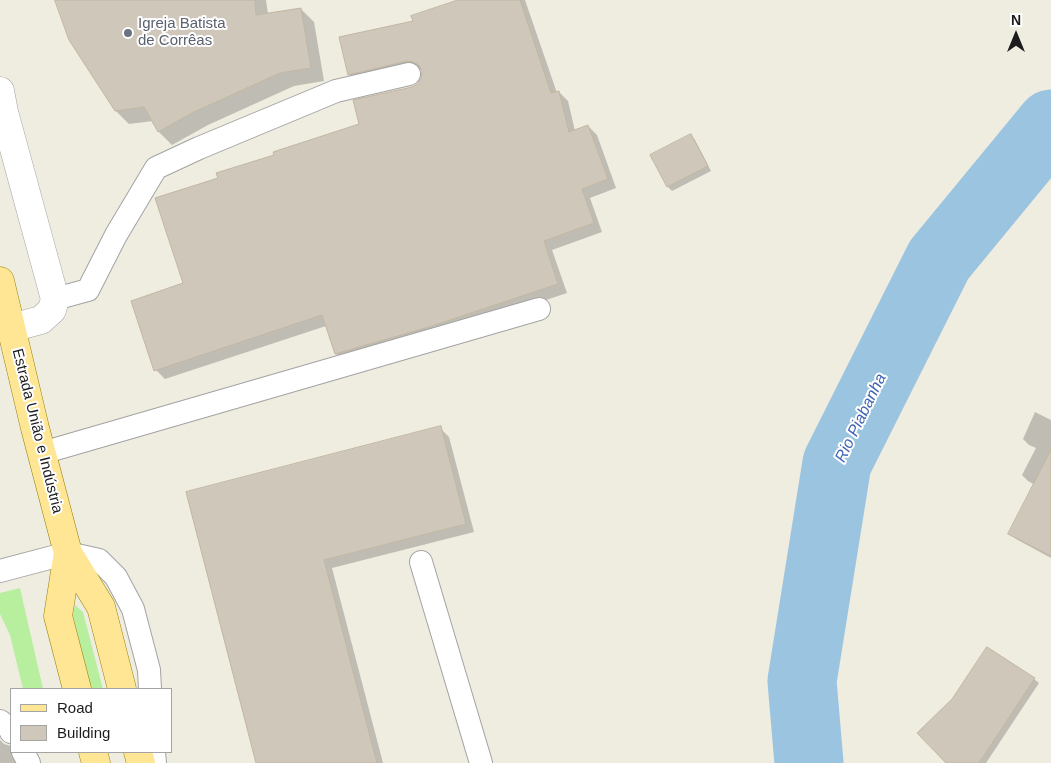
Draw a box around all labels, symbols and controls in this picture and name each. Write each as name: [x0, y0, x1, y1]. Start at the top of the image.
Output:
north arrow: [991, 10, 1041, 60]
text: N: [1011, 12, 1021, 28]
place label: Igreja Batista de Corrêas: [138, 15, 226, 50]
marker: Igreja Batista de Corrêas: [122, 27, 134, 39]
street label: Estrada União e Indústria: [8, 347, 66, 515]
water label: Rio Piabanha: [831, 371, 891, 465]
legend: [10, 688, 172, 753]
text: Road: [57, 699, 93, 716]
text: Building: [57, 724, 110, 741]

